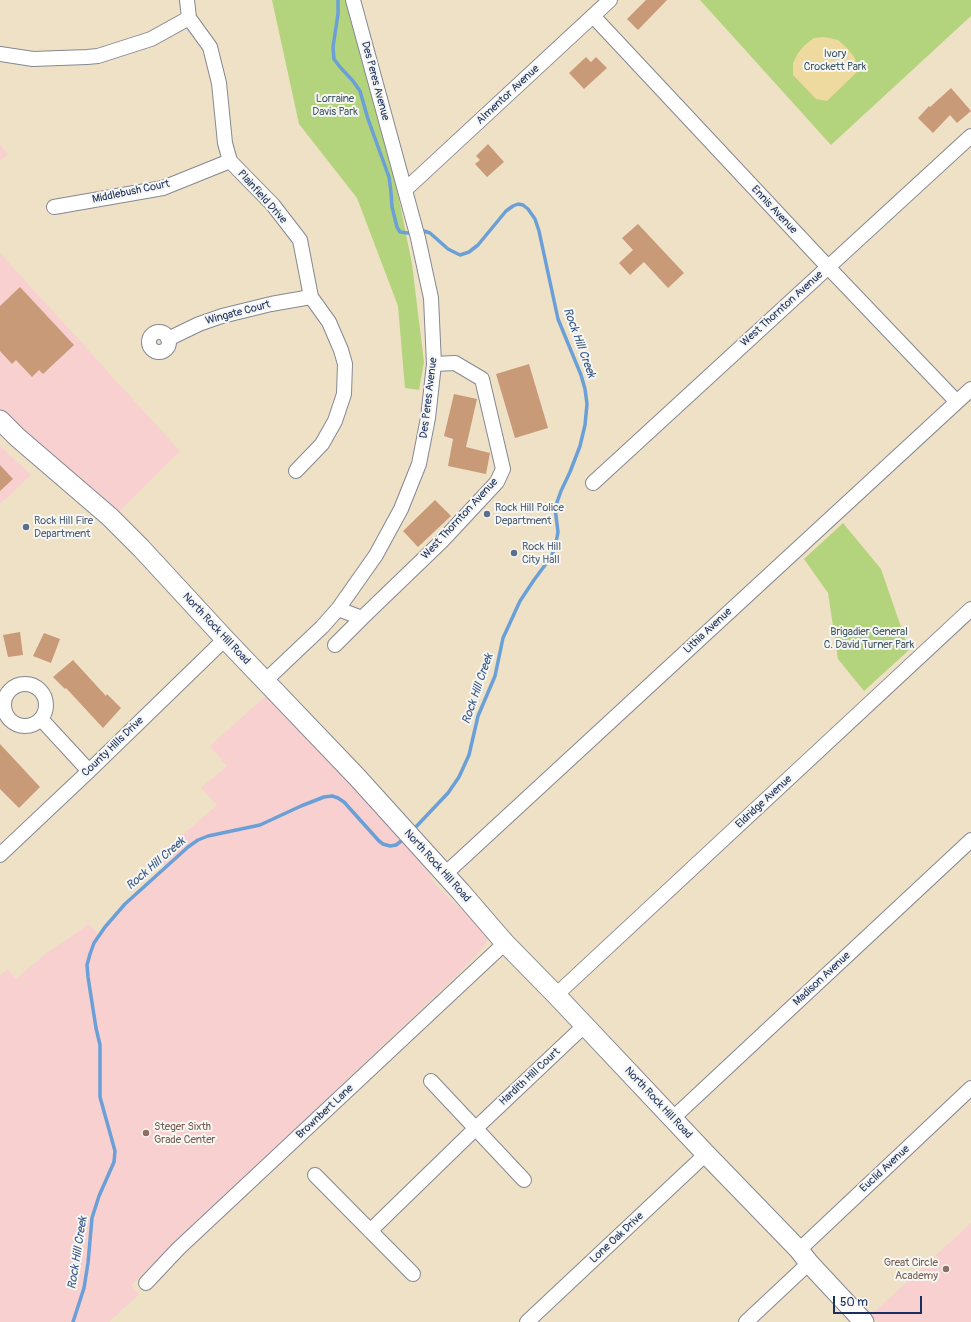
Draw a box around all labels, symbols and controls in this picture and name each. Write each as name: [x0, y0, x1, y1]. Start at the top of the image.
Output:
street label: Des Peres Avenue: [358, 40, 392, 122]
park label: Ivory Crockett Park: [804, 47, 866, 73]
street label: Almentor Avenue: [474, 62, 542, 128]
park label: Lorraine Davis Park: [312, 92, 358, 118]
street label: Plainfield Drive: [234, 167, 290, 227]
street label: Middlebush Court: [91, 177, 171, 207]
street label: Ennis Avenue: [748, 183, 800, 237]
street label: West Thornton Avenue: [738, 268, 826, 350]
street label: Wingate Court: [204, 298, 272, 328]
water label: Rock Hill Creek: [560, 306, 598, 380]
street label: Des Peres Avenue: [417, 357, 441, 439]
street label: West Thornton Avenue: [419, 476, 501, 562]
place label: Rock Hill Police Department: [495, 501, 564, 527]
marker: Rock Hill Police Department: [482, 509, 492, 519]
place label: Rock Hill Fire Department: [34, 514, 93, 540]
marker: Rock Hill Fire Department: [21, 522, 31, 532]
place label: Rock Hill City Hall: [522, 540, 561, 566]
marker: Rock Hill City Hall: [509, 548, 519, 558]
street label: North Rock Hill Road: [179, 590, 253, 668]
street label: Lithia Avenue: [681, 605, 735, 657]
park label: Brigadier General C. David Turner Park: [824, 625, 914, 651]
water label: Rock Hill Creek: [459, 652, 497, 726]
street label: County Hills Drive: [79, 714, 147, 780]
street label: Eldridge Avenue: [733, 773, 795, 831]
street label: North Rock Hill Road: [401, 827, 473, 905]
water label: Rock Hill Creek: [124, 834, 188, 894]
street label: Madison Avenue: [791, 949, 853, 1009]
street label: Hardith Hill Court: [497, 1045, 563, 1109]
street label: North Rock Hill Road: [621, 1064, 695, 1142]
street label: Brownbert Lane: [294, 1082, 356, 1142]
place label: Steger Sixth Grade Center: [154, 1120, 216, 1146]
marker: Steger Sixth Grade Center: [141, 1128, 151, 1138]
street label: Euclid Avenue: [857, 1143, 913, 1195]
street label: Lone Oak Drive: [587, 1210, 647, 1266]
water label: Rock Hill Creek: [65, 1216, 91, 1290]
place label: Great Circle Academy: [884, 1256, 938, 1282]
marker: Great Circle Academy: [941, 1264, 951, 1274]
scale bar: [835, 1288, 924, 1314]
text: 50 m: [840, 1295, 868, 1310]

